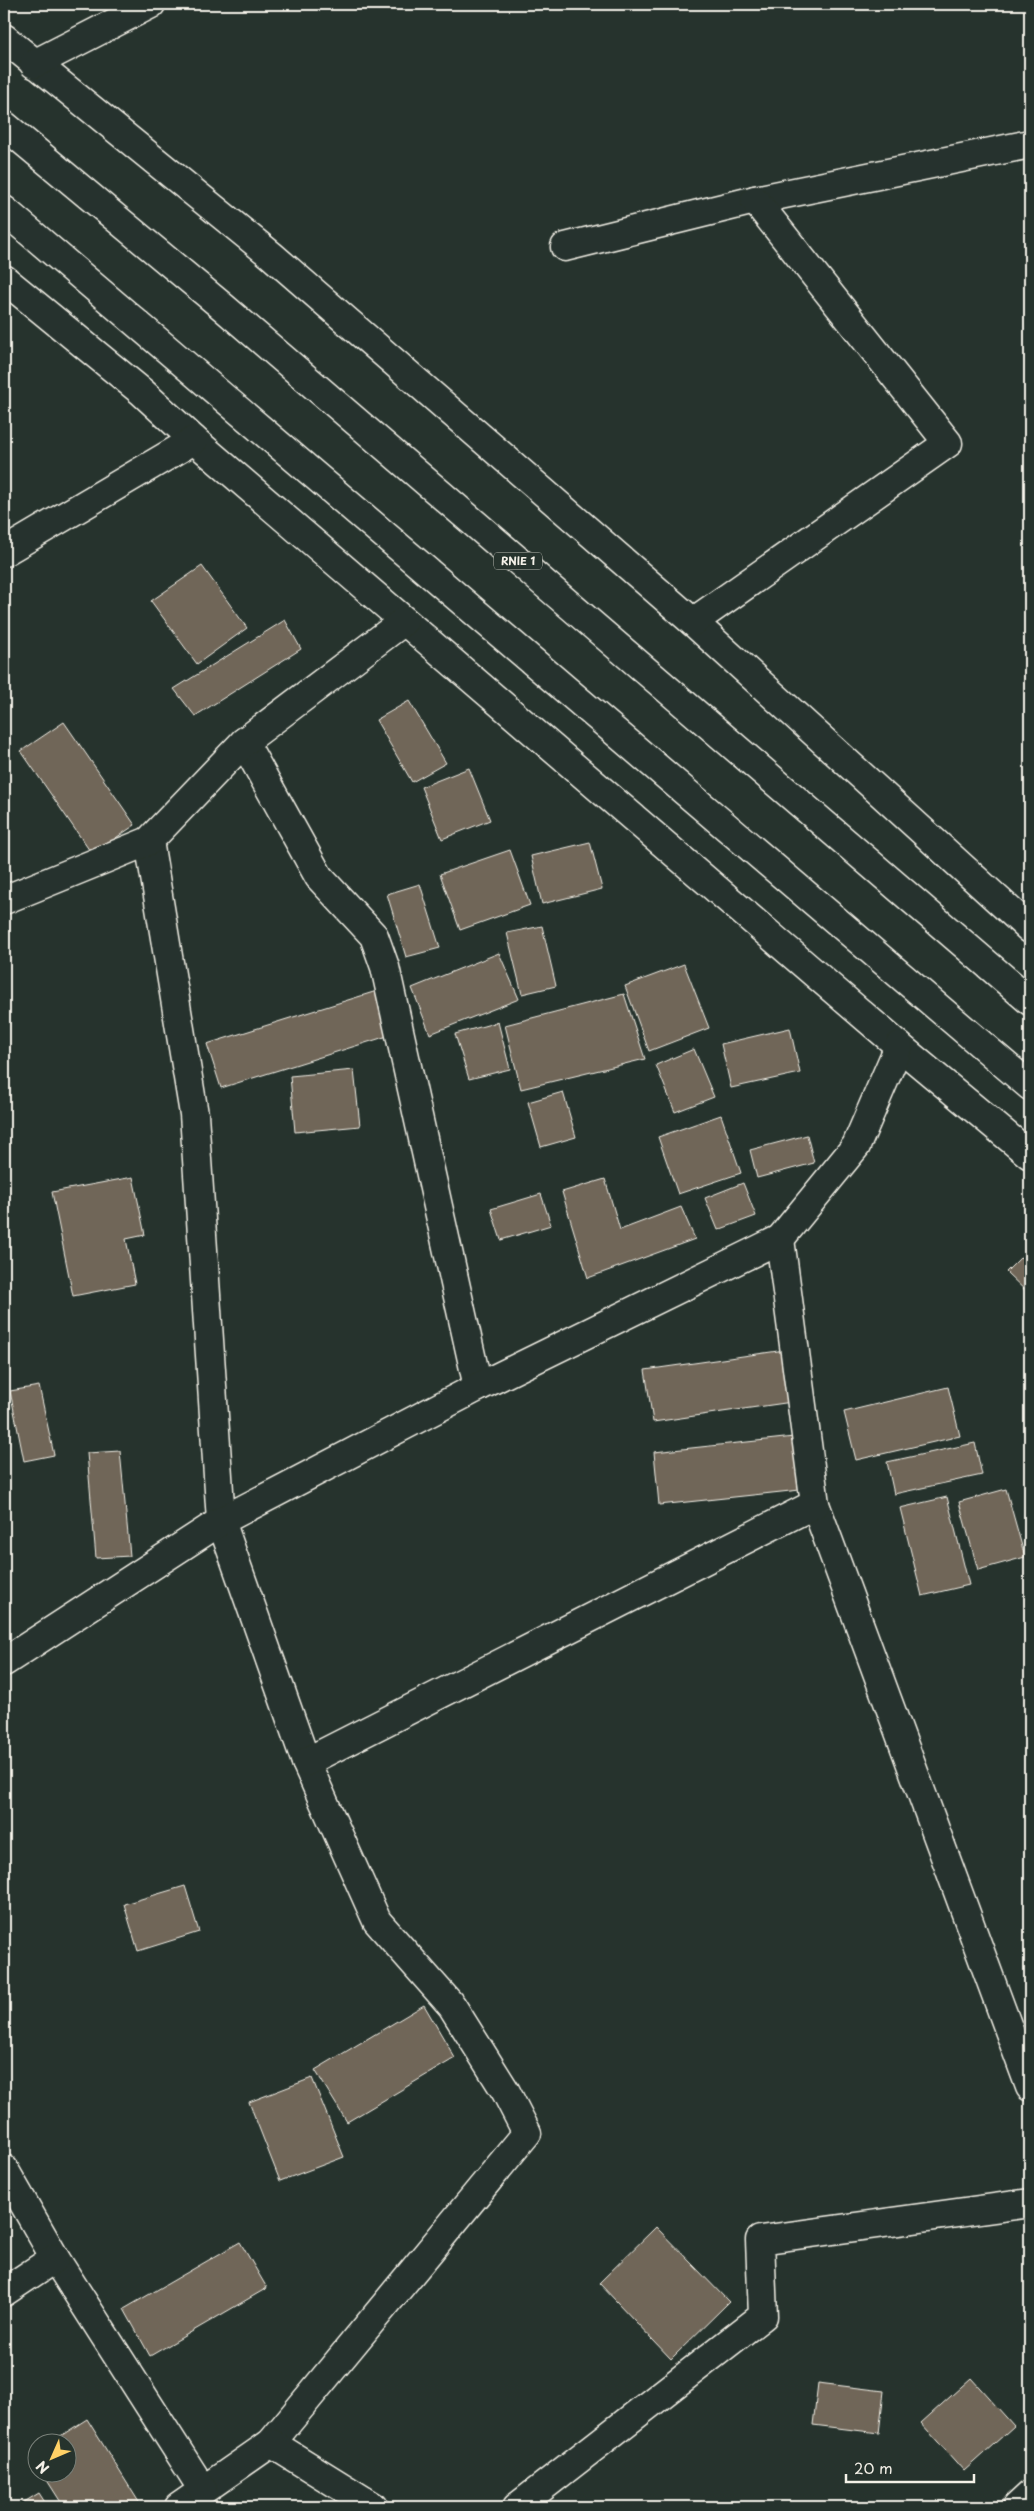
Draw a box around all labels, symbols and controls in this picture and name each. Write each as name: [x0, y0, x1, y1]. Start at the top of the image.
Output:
road number: RNIE 1: [494, 552, 542, 570]
north arrow: [28, 2434, 78, 2484]
scale bar: [846, 2451, 974, 2483]
text: N: [31, 2456, 54, 2479]
text: 20 m: [854, 2456, 893, 2479]

